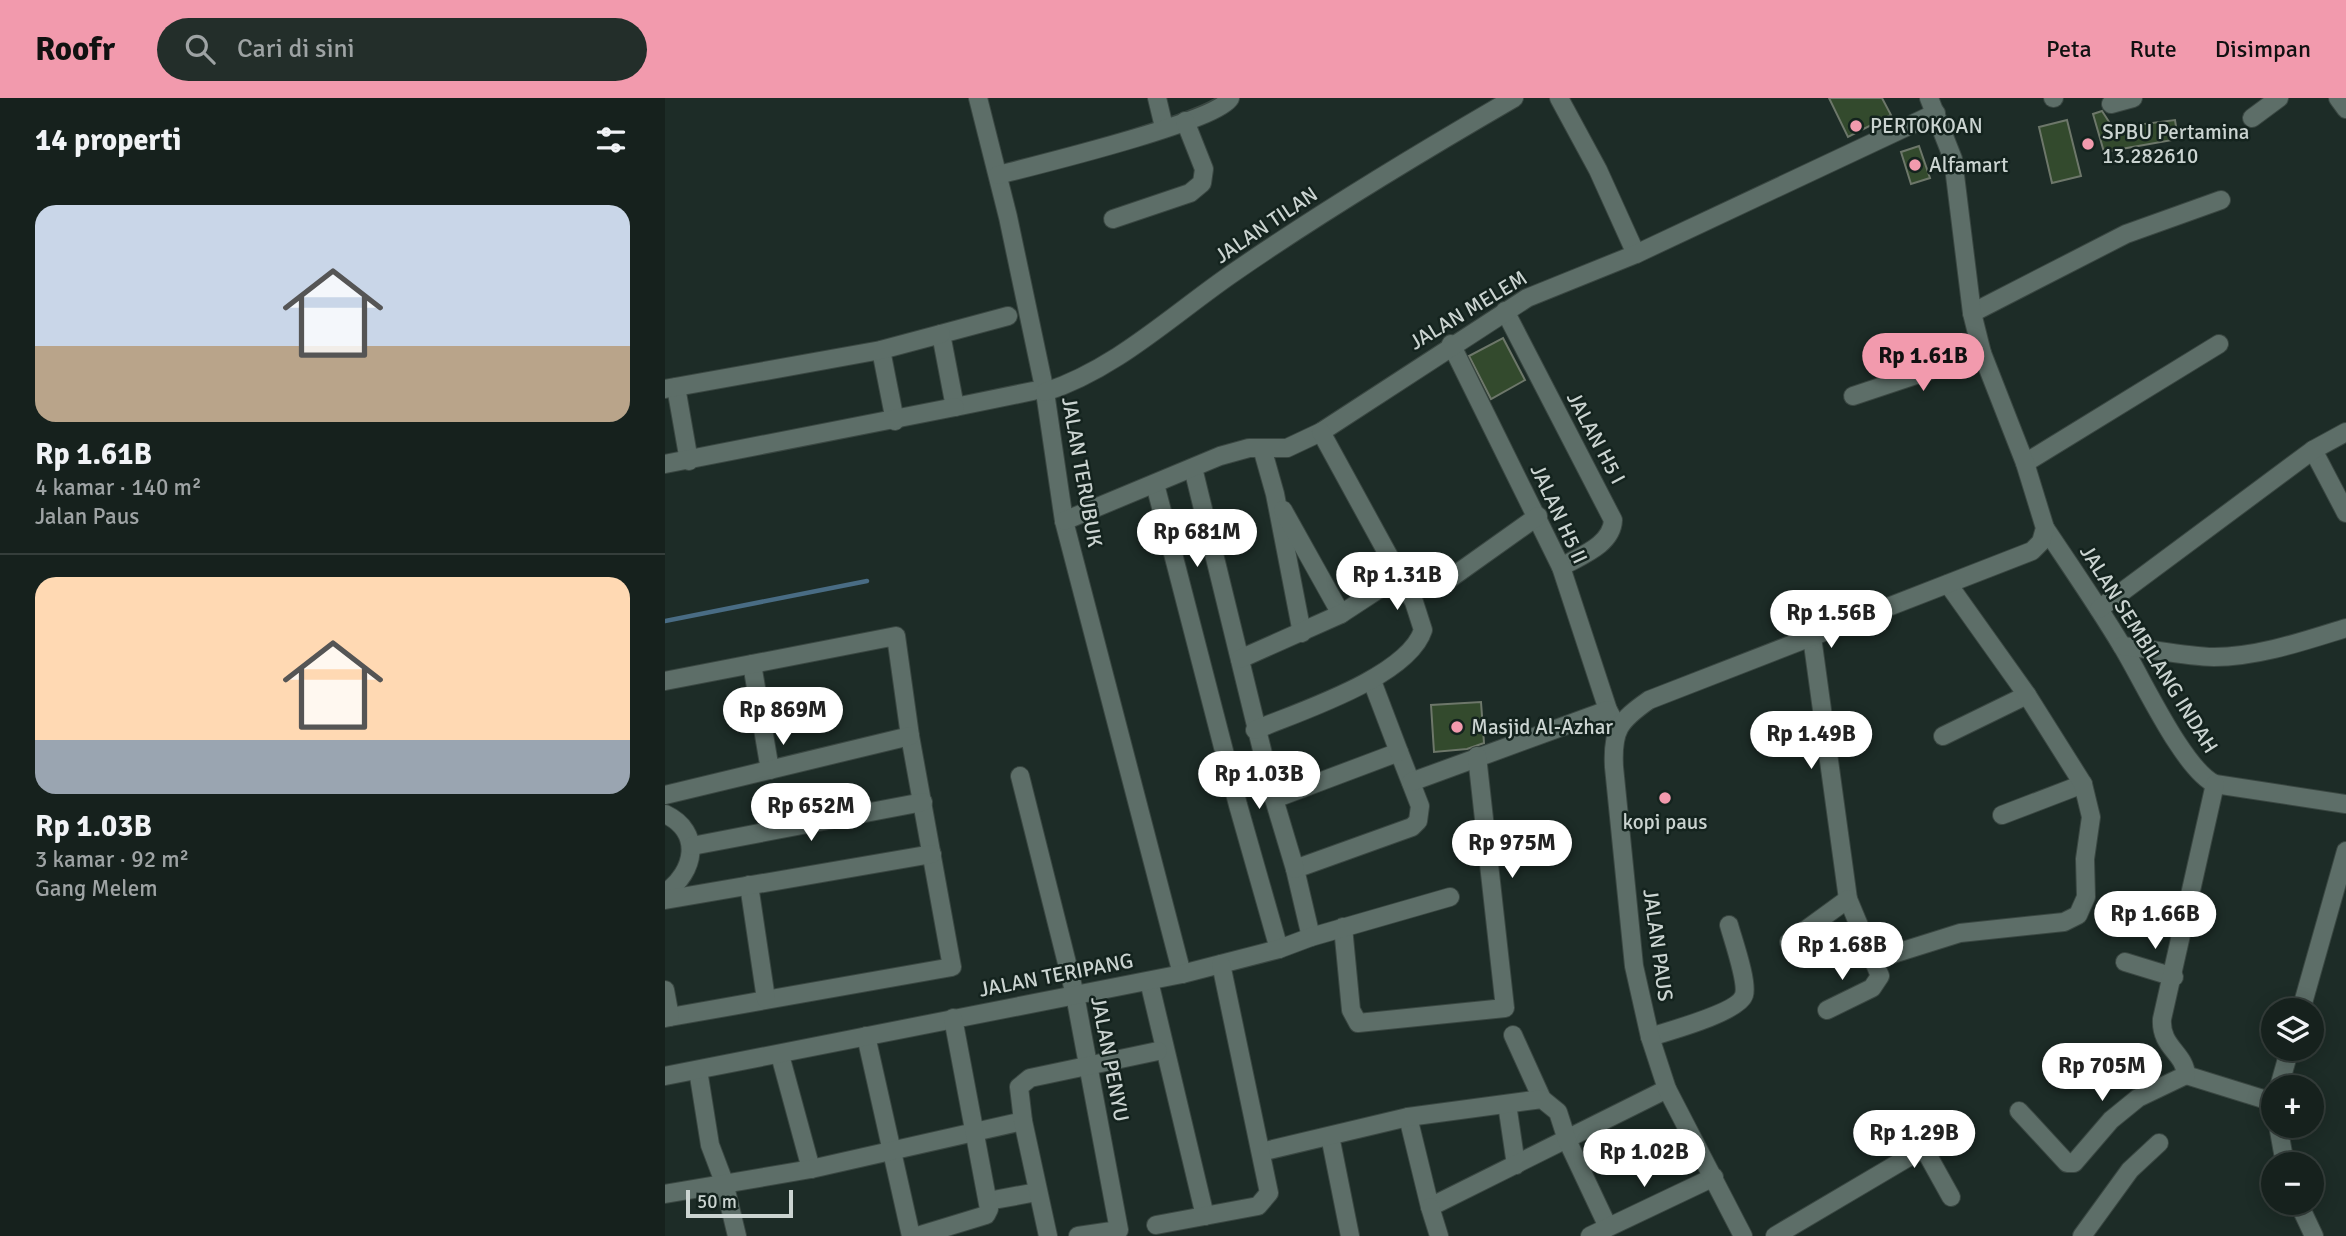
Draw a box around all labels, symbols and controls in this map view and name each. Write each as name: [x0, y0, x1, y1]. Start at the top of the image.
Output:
search box: [157, 18, 647, 81]
text: Roofr: [35, 29, 115, 70]
icon: search: [181, 30, 219, 68]
text: Cari di sini: [237, 33, 355, 65]
text: Peta: [2046, 34, 2092, 64]
text: Rute: [2130, 34, 2177, 64]
text: Disimpan: [2215, 34, 2311, 64]
place label: PERTOKOAN: [1870, 113, 1983, 139]
marker: PERTOKOAN: [1848, 118, 1864, 134]
place label: SPBU Pertamina 13.282610: [2102, 119, 2250, 169]
icon: filters: [592, 121, 630, 159]
text: 14 properti: [35, 122, 182, 159]
marker: SPBU Pertamina 13.282610: [2080, 136, 2096, 152]
place label: Alfamart: [1929, 152, 2008, 178]
marker: Alfamart: [1907, 157, 1923, 173]
street label: JALAN TILAN: [1210, 181, 1322, 269]
icon: home: [270, 250, 396, 376]
street label: JALAN MELEM: [1404, 265, 1532, 355]
pin: Rp 1.61B: [1851, 334, 1995, 393]
text: Rp 1.61B: [1878, 341, 1968, 370]
street label: JALAN H5 I: [1561, 387, 1631, 489]
street label: JALAN TERUBUK: [1056, 395, 1108, 550]
text: Rp 1.61B: [35, 436, 152, 473]
street label: JALAN H5 II: [1525, 460, 1593, 568]
text: 4 kamar · 140 m²: [35, 473, 202, 502]
text: Jalan Paus: [35, 502, 139, 531]
pin: Rp 681M: [1132, 510, 1262, 569]
text: Rp 681M: [1153, 517, 1241, 546]
street label: JALAN SEMBILANG INDAH: [2074, 540, 2224, 758]
pin: Rp 1.31B: [1325, 552, 1469, 612]
text: Rp 1.31B: [1352, 560, 1442, 589]
pin: Rp 1.56B: [1759, 590, 1903, 650]
text: Rp 1.56B: [1786, 598, 1876, 627]
icon: home: [270, 622, 396, 748]
pin: Rp 869M: [718, 688, 848, 747]
text: Rp 869M: [739, 695, 827, 724]
pin: Rp 1.49B: [1739, 712, 1883, 771]
place label: Masjid Al-Azhar: [1471, 714, 1613, 740]
marker: Masjid Al-Azhar: [1449, 719, 1465, 735]
text: Rp 1.49B: [1766, 719, 1856, 748]
pin: Rp 1.03B: [1187, 752, 1331, 811]
text: Rp 1.03B: [1214, 759, 1304, 788]
pin: Rp 652M: [746, 784, 876, 843]
marker: kopi paus: [1657, 790, 1673, 806]
text: Rp 652M: [767, 791, 855, 820]
text: Rp 1.03B: [35, 808, 152, 845]
place label: kopi paus: [1623, 809, 1707, 835]
pin: Rp 975M: [1447, 820, 1577, 880]
text: Rp 975M: [1468, 828, 1556, 857]
text: 3 kamar · 92 m²: [35, 845, 189, 874]
text: Gang Melem: [35, 874, 158, 903]
street label: JALAN PAUS: [1637, 887, 1679, 1003]
pin: Rp 1.66B: [2083, 892, 2227, 951]
text: Rp 1.66B: [2110, 899, 2200, 928]
pin: Rp 1.68B: [1770, 922, 1914, 982]
text: Rp 1.68B: [1797, 930, 1887, 959]
street label: JALAN TERIPANG: [977, 947, 1135, 1003]
street label: JALAN PENYU: [1085, 994, 1135, 1124]
map controls: [2261, 998, 2324, 1215]
button: layers: [2261, 998, 2324, 1061]
pin: Rp 705M: [2037, 1044, 2167, 1103]
text: Rp 705M: [2058, 1051, 2146, 1080]
button: +: [2261, 1075, 2324, 1138]
pin: Rp 1.29B: [1842, 1110, 1986, 1170]
text: Rp 1.29B: [1869, 1118, 1959, 1147]
pin: Rp 1.02B: [1572, 1130, 1716, 1189]
text: Rp 1.02B: [1599, 1137, 1689, 1166]
button: −: [2261, 1152, 2324, 1215]
scale bar: [686, 1187, 793, 1219]
text: 50 m: [697, 1190, 737, 1214]

